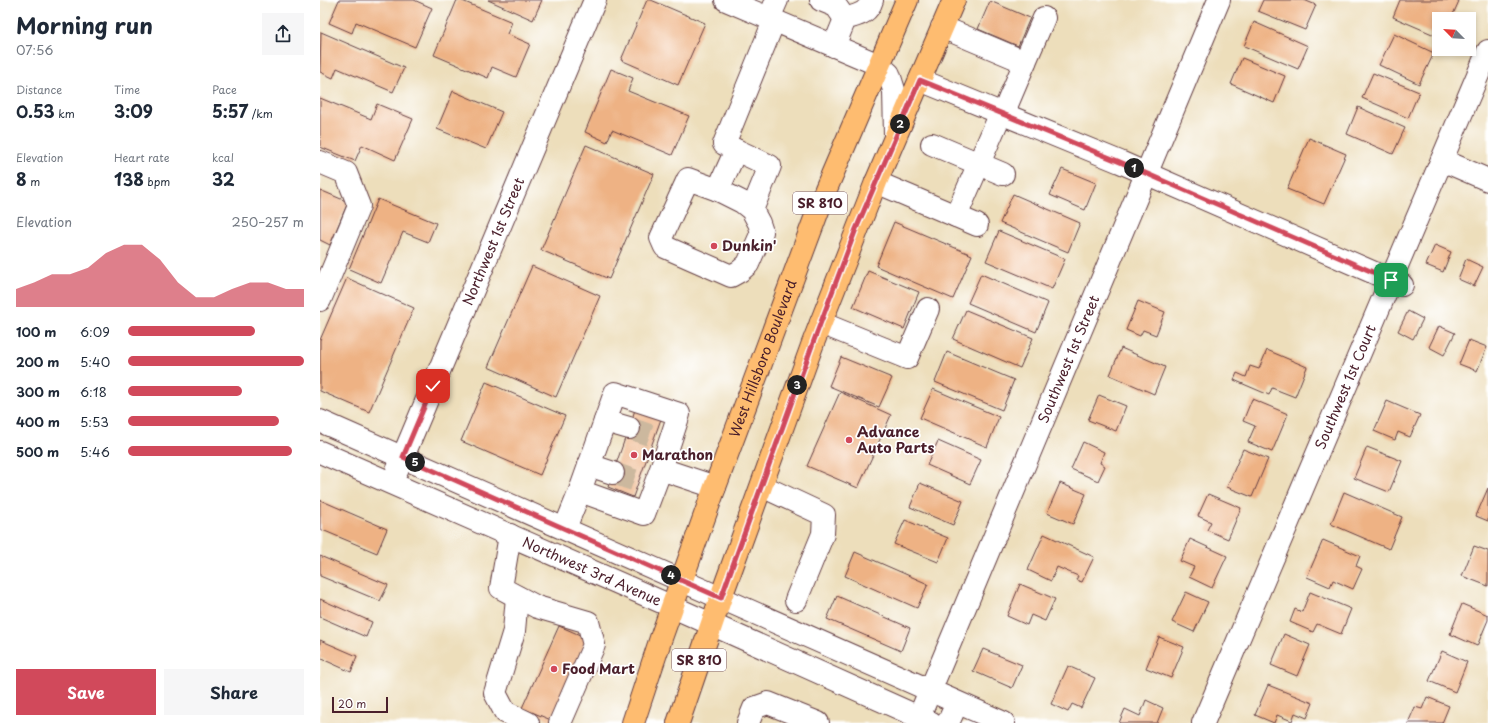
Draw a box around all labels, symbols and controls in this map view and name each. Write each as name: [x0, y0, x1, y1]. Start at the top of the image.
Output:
text: Morning run: [16, 8, 153, 41]
north arrow: [1432, 12, 1476, 56]
map controls: [1432, 12, 1476, 56]
button: share: [262, 13, 304, 55]
text: 07:56: [16, 40, 53, 59]
text: Distance: [16, 81, 62, 98]
text: Time: [114, 81, 140, 98]
text: Pace: [212, 81, 237, 98]
text: 0.53: [16, 98, 55, 124]
text: 3:09: [114, 98, 153, 124]
text: 5:57: [212, 98, 248, 124]
text: km: [55, 105, 75, 122]
text: /km: [248, 105, 273, 122]
pin: 2: [890, 114, 910, 134]
text: 2: [896, 115, 904, 132]
text: Elevation: [16, 149, 63, 166]
text: Heart rate: [114, 149, 170, 166]
text: kcal: [212, 149, 234, 166]
pin: 1: [1124, 158, 1144, 178]
text: 1: [1131, 159, 1137, 176]
text: 8: [16, 166, 27, 192]
text: 138: [114, 166, 144, 192]
text: 32: [212, 166, 235, 192]
text: m: [27, 173, 40, 190]
text: bpm: [144, 173, 170, 190]
street label: Northwest 1st Street: [457, 174, 529, 308]
road number: SR 810: [793, 192, 847, 214]
text: Elevation: [16, 212, 72, 231]
text: 250–257 m: [232, 212, 304, 231]
place label: Dunkin': [722, 235, 777, 256]
marker: Dunkin': [709, 241, 719, 251]
pin: [1374, 263, 1408, 297]
icon: arrive: [1380, 269, 1402, 291]
street label: West Hillsboro Boulevard: [723, 276, 802, 440]
street label: Southwest 1st Street: [1032, 291, 1105, 426]
street label: Southwest 1st Court: [1309, 321, 1381, 452]
text: 100 m: [16, 322, 57, 341]
text: 6:09: [80, 322, 110, 341]
text: 200 m: [16, 352, 60, 371]
text: 5:40: [80, 352, 110, 371]
pin: [416, 369, 450, 403]
icon: check: [422, 375, 444, 397]
pin: 3: [787, 375, 807, 395]
text: 3: [793, 376, 801, 393]
text: 300 m: [16, 382, 60, 401]
text: 6:18: [80, 382, 107, 401]
text: 400 m: [16, 412, 60, 431]
text: 5:53: [80, 412, 109, 431]
place label: Advance Auto Parts: [857, 421, 935, 458]
marker: Advance Auto Parts: [844, 435, 854, 445]
text: 500 m: [16, 442, 59, 461]
text: 5:46: [80, 442, 110, 461]
place label: Marathon: [642, 444, 713, 465]
marker: Marathon: [629, 450, 639, 460]
pin: 5: [405, 452, 425, 472]
text: 5: [411, 453, 419, 470]
street label: Northwest 3rd Avenue: [519, 531, 665, 611]
pin: 4: [661, 565, 681, 585]
text: 4: [667, 566, 675, 583]
road number: SR 810: [672, 649, 726, 671]
place label: Food Mart: [562, 658, 635, 679]
marker: Food Mart: [549, 664, 559, 674]
button: Save: [16, 669, 156, 715]
button: Share: [164, 669, 304, 715]
scale bar: [332, 695, 388, 714]
text: 20 m: [338, 695, 366, 712]

